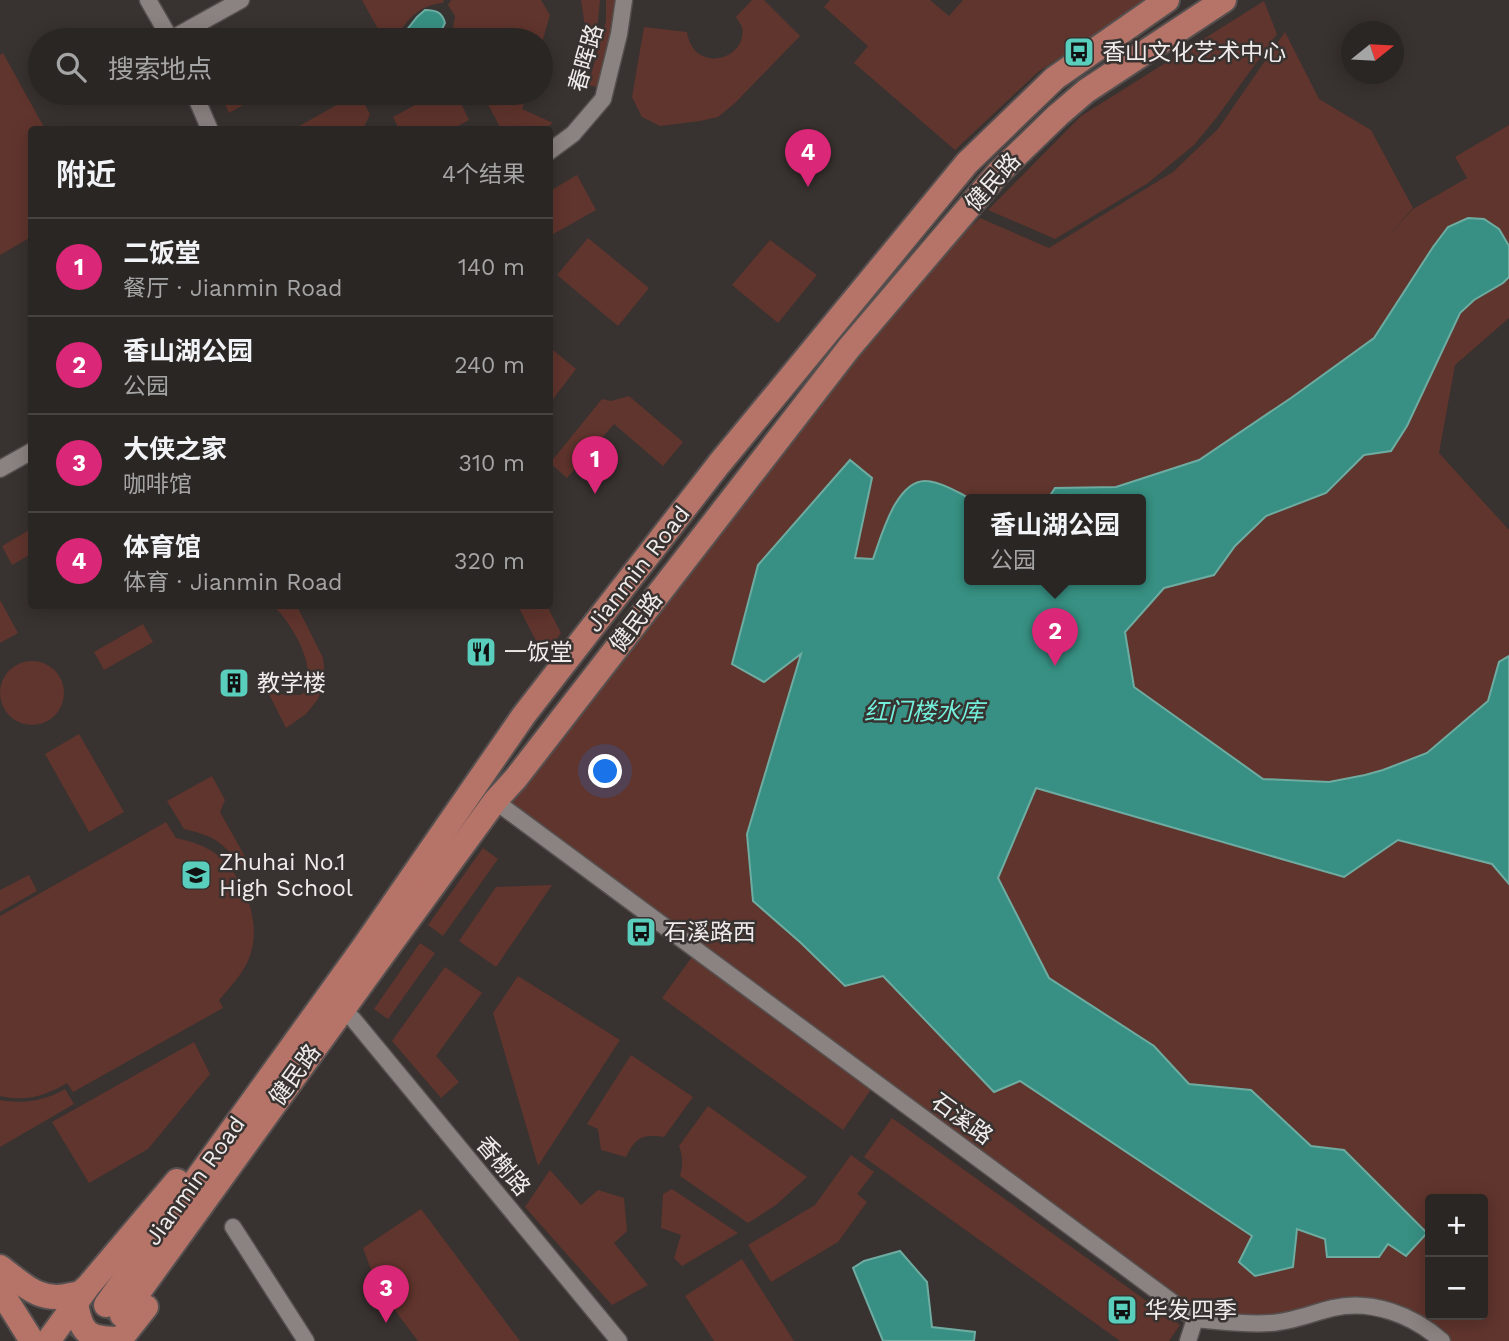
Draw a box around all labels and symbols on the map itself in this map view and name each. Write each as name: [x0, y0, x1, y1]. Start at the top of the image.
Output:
street label: 春晖路: [564, 21, 608, 95]
north arrow: [1341, 21, 1404, 84]
bus stop icon: 香山文化艺术中心: [1062, 35, 1096, 69]
place label: 香山文化艺术中心: [1102, 39, 1286, 66]
pin: 4: [785, 129, 831, 187]
street label: 健民路: [960, 147, 1026, 217]
pin: 1: [572, 436, 618, 494]
street label: Jianmin Road: [580, 501, 696, 637]
street label: 健民路: [604, 587, 668, 657]
pin: 2: [1032, 608, 1078, 666]
restaurant icon: 一饭堂: [464, 635, 498, 669]
place label: 一饭堂: [504, 639, 573, 666]
building icon: 教学楼: [217, 666, 251, 700]
place label: 教学楼: [257, 670, 326, 697]
water label: 红门楼水库: [864, 698, 988, 726]
your location: [588, 754, 622, 788]
place label: Zhuhai No.1 High School: [219, 849, 353, 902]
school or university icon: Zhuhai No.1 High School: [179, 858, 213, 892]
bus stop icon: 石溪路西: [624, 915, 658, 949]
place label: 石溪路西: [664, 919, 756, 946]
street label: 健民路: [264, 1039, 326, 1111]
street label: 石溪路: [926, 1088, 998, 1150]
street label: Jianmin Road: [139, 1111, 251, 1251]
street label: 香榭路: [470, 1131, 536, 1201]
pin: 3: [363, 1265, 409, 1323]
bus stop icon: 华发四季: [1105, 1293, 1139, 1327]
place label: 华发四季: [1145, 1297, 1237, 1324]

